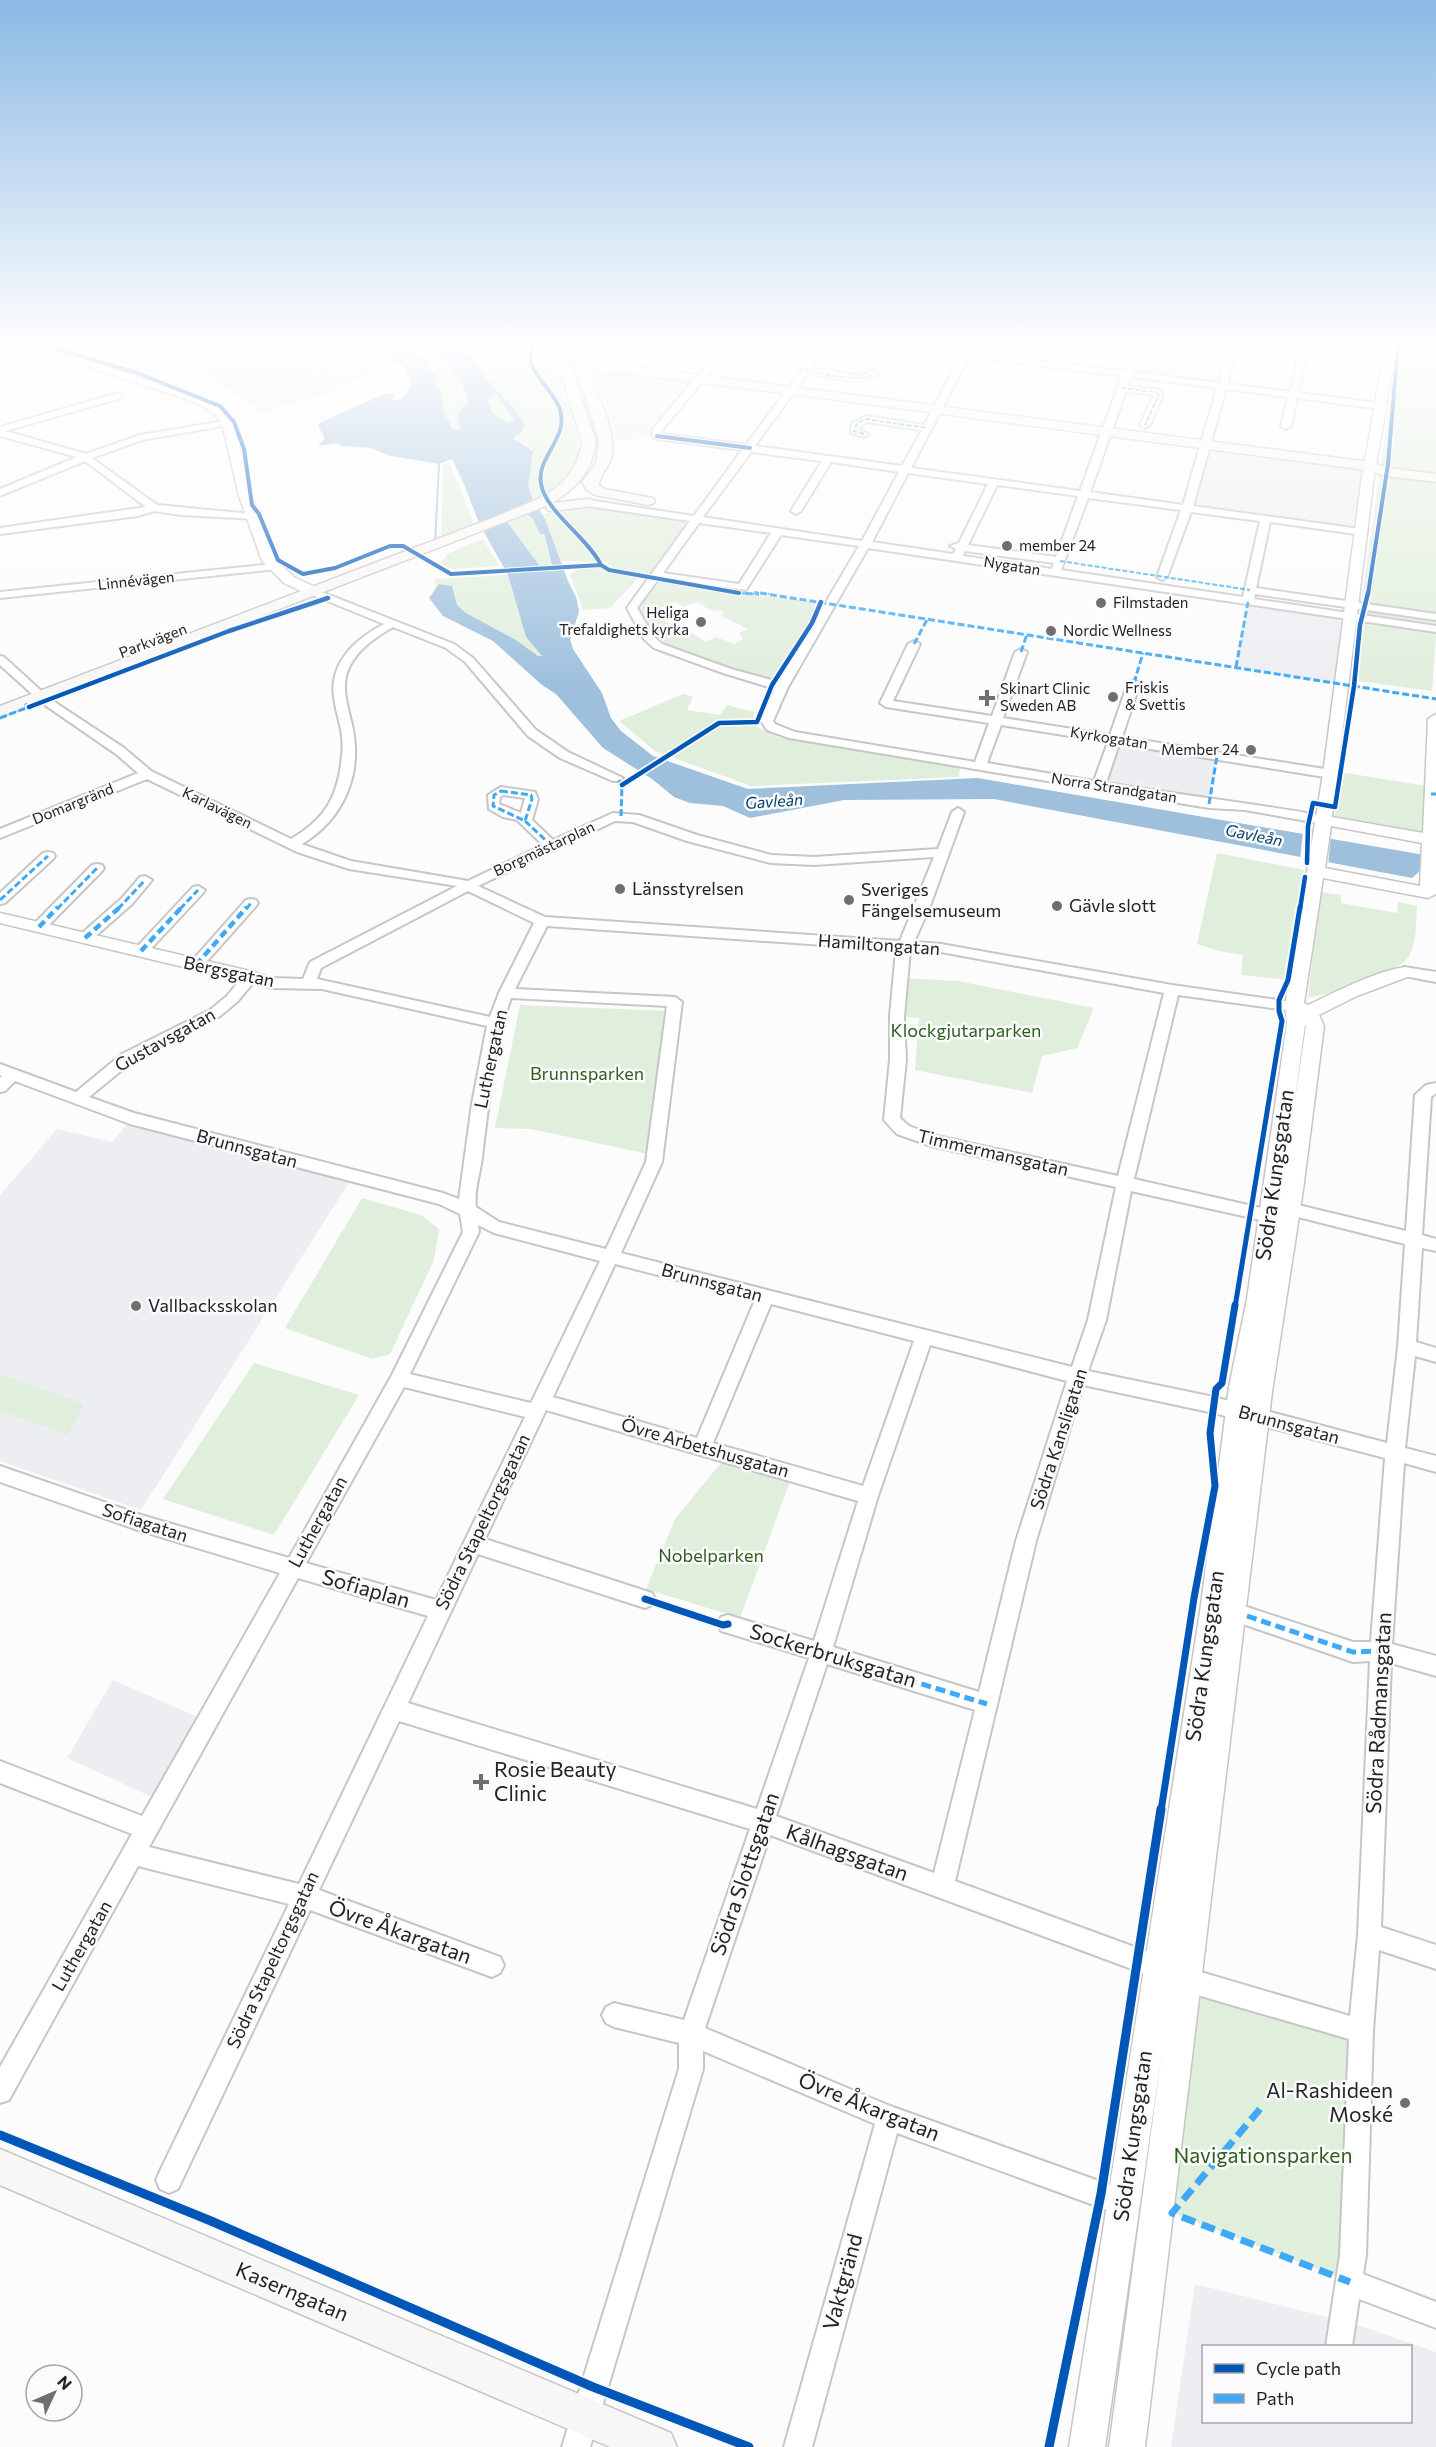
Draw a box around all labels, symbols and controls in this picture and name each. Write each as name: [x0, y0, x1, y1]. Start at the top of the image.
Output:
place label: member 24: [1019, 536, 1096, 554]
marker: member 24: [1000, 539, 1014, 553]
street label: Nygatan: [982, 552, 1042, 578]
street label: Linnévägen: [97, 567, 175, 593]
place label: Filmstaden: [1113, 593, 1188, 611]
marker: Filmstaden: [1094, 596, 1108, 610]
place label: Heliga Trefaldighets kyrka: [559, 603, 689, 638]
marker: Heliga Trefaldighets kyrka: [694, 615, 708, 629]
street label: Parkvägen: [116, 619, 189, 661]
place label: Nordic Wellness: [1063, 621, 1172, 639]
marker: Nordic Wellness: [1044, 624, 1058, 638]
place label: Friskis & Svettis: [1125, 678, 1186, 713]
place label: Skinart Clinic Sweden AB: [1000, 679, 1090, 714]
marker: Skinart Clinic Sweden AB: [978, 689, 996, 707]
marker: Friskis & Svettis: [1106, 690, 1120, 704]
street label: Kyrkogatan: [1069, 722, 1149, 752]
place label: Member 24: [1161, 740, 1239, 758]
marker: Member 24: [1244, 743, 1258, 757]
street label: Norra Strandgatan: [1050, 768, 1178, 806]
street label: Domargränd: [29, 779, 116, 828]
street label: Karlavägen: [180, 783, 255, 832]
water label: Gavleån: [744, 789, 804, 812]
street label: Borgmästarplan: [490, 817, 597, 879]
water label: Gavleån: [1224, 820, 1284, 849]
place label: Länsstyrelsen: [632, 877, 744, 899]
place label: Sveriges Fängelsemuseum: [861, 878, 1001, 921]
marker: Länsstyrelsen: [613, 882, 627, 896]
marker: Sveriges Fängelsemuseum: [842, 893, 856, 907]
place label: Gävle slott: [1069, 894, 1156, 916]
marker: Gävle slott: [1050, 899, 1064, 913]
street label: Hamiltongatan: [817, 929, 941, 959]
street label: Bergsgatan: [182, 951, 277, 991]
street label: Gustavsgatan: [110, 1002, 219, 1076]
street label: Luthergatan: [469, 1007, 511, 1110]
park label: Klockgjutarparken: [891, 1019, 1041, 1041]
park label: Brunnsparken: [530, 1062, 644, 1084]
street label: Södra Kungsgatan: [1249, 1088, 1298, 1262]
street label: Brunnsgatan: [194, 1124, 300, 1172]
street label: Timmermansgatan: [916, 1124, 1071, 1180]
street label: Brunnsgatan: [659, 1258, 765, 1306]
place label: Vallbacksskolan: [148, 1294, 277, 1316]
marker: Vallbacksskolan: [129, 1299, 143, 1313]
street label: Södra Kansligatan: [1025, 1365, 1091, 1512]
street label: Brunnsgatan: [1236, 1400, 1342, 1448]
street label: Övre Arbetshusgatan: [619, 1413, 792, 1482]
street label: Södra Stapeltorgsgatan: [430, 1430, 534, 1613]
street label: Luthergatan: [283, 1472, 351, 1571]
street label: Sofiagatan: [100, 1498, 191, 1546]
park label: Nobelparken: [658, 1544, 764, 1566]
street label: Sofiaplan: [320, 1563, 413, 1612]
street label: Södra Kungsgatan: [1179, 1569, 1228, 1743]
street label: Södra Rådmansgatan: [1360, 1611, 1395, 1814]
street label: Sockerbruksgatan: [747, 1617, 920, 1692]
place label: Rosie Beauty Clinic: [494, 1756, 617, 1805]
marker: Rosie Beauty Clinic: [472, 1773, 490, 1791]
street label: Södra Slottsgatan: [704, 1789, 783, 1958]
street label: Kålhagsgatan: [783, 1818, 912, 1885]
street label: Södra Stapeltorgsgatan: [221, 1868, 323, 2052]
street label: Övre Åkargatan: [326, 1893, 475, 1968]
street label: Luthergatan: [46, 1896, 116, 1995]
street label: Södra Kungsgatan: [1107, 2049, 1156, 2223]
street label: Övre Åkargatan: [795, 2066, 944, 2145]
place label: Al-Rashideen Moské: [1266, 2077, 1393, 2126]
marker: Al-Rashideen Moské: [1398, 2096, 1412, 2110]
park label: Navigationsparken: [1174, 2142, 1352, 2167]
street label: Vaktgränd: [817, 2231, 866, 2333]
street label: Kaserngatan: [232, 2256, 353, 2326]
legend: [1202, 2345, 1412, 2423]
text: Cycle path: [1256, 2357, 1341, 2379]
north arrow: [24, 2363, 84, 2423]
text: N: [54, 2371, 76, 2393]
text: Path: [1256, 2387, 1294, 2409]

